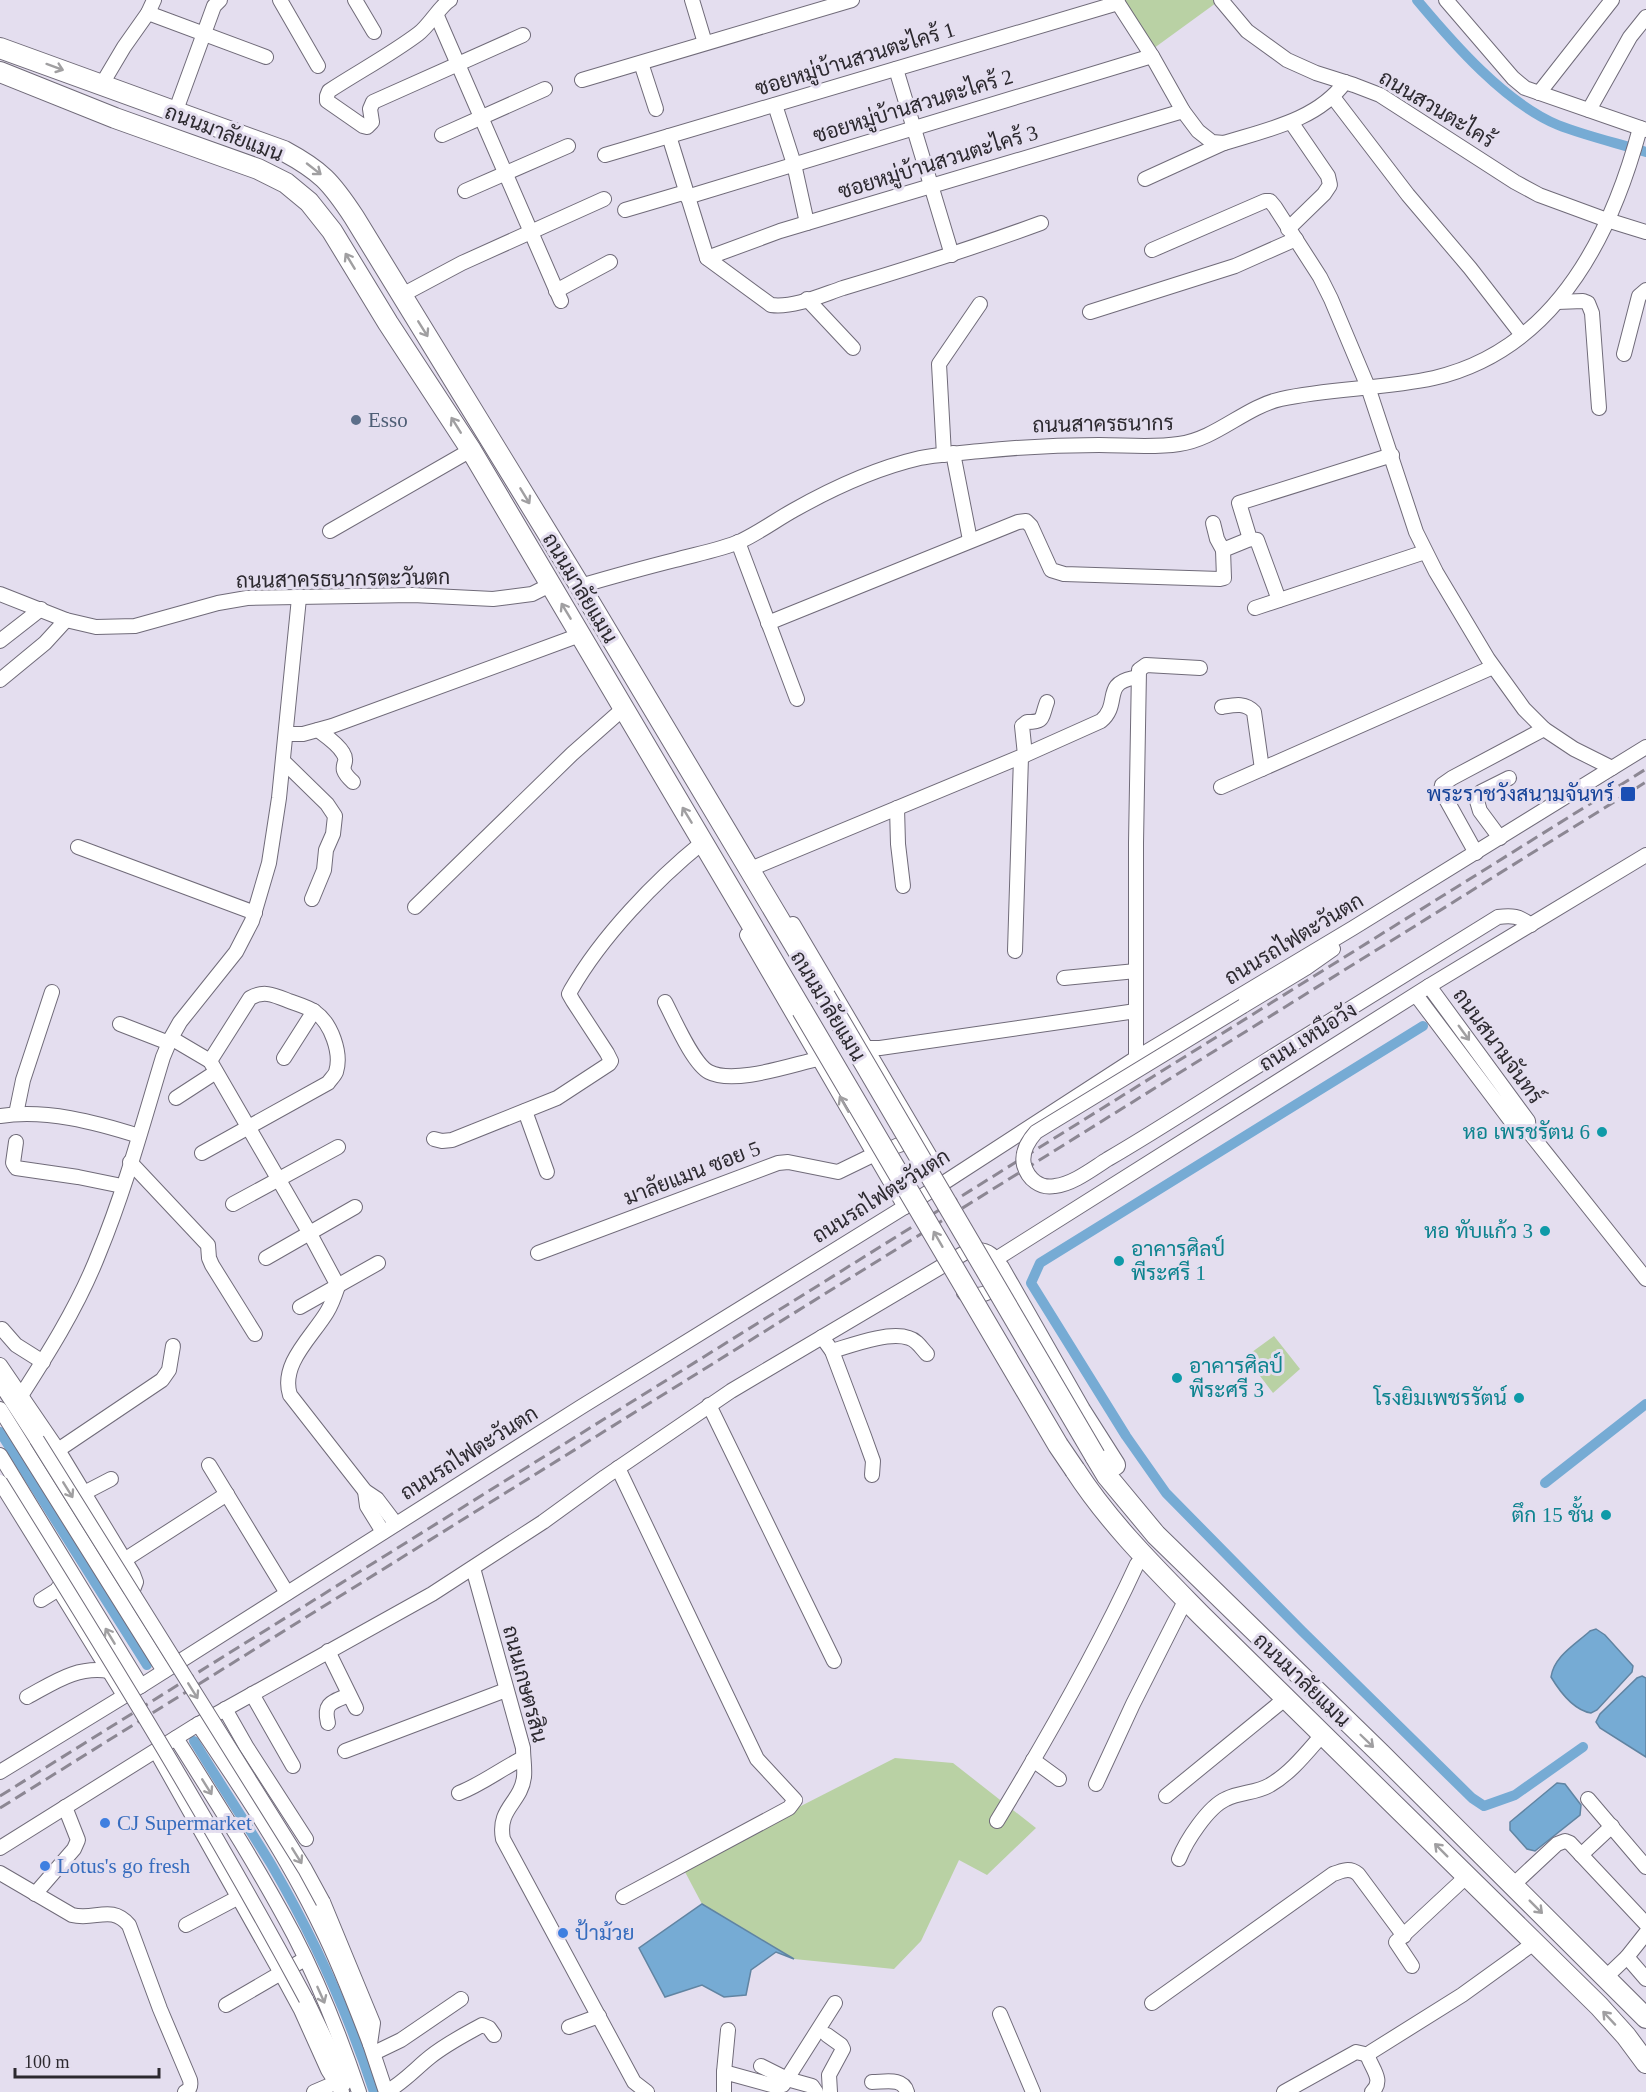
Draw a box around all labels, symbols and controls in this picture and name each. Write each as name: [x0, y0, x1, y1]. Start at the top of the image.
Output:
street label: ซอยหมู่บ้านสวนตะไคร้ 1: [752, 16, 959, 104]
one-way arrow: [45, 63, 64, 74]
street label: ซอยหมู่บ้านสวนตะไคร้ 2: [810, 63, 1017, 151]
street label: ถนนสวนตะไคร้: [1375, 64, 1500, 153]
street label: ถนนมาลัยแมน: [162, 99, 286, 167]
street label: ซอยหมู่บ้านสวนตะไคร้ 3: [835, 119, 1042, 207]
one-way arrow: [306, 163, 322, 176]
one-way arrow: [344, 253, 356, 270]
one-way arrow: [417, 321, 430, 338]
place label: Esso: [368, 408, 408, 432]
street label: ถนนสาครธนากร: [1032, 411, 1174, 437]
marker: Esso: [349, 413, 363, 427]
one-way arrow: [449, 417, 461, 434]
one-way arrow: [520, 487, 532, 504]
street label: ถนนมาลัยแมน: [538, 528, 622, 648]
street label: ถนนสาครธนากรตะวันตก: [236, 565, 450, 593]
one-way arrow: [559, 603, 571, 620]
place label: พระราชวังสนามจันทร์: [1426, 780, 1614, 806]
marker: พระราชวังสนามจันทร์: [1619, 785, 1637, 803]
one-way arrow: [680, 807, 692, 824]
street label: ถนนรถไฟตะวันตก: [1220, 887, 1368, 990]
street label: ถนนมาลัยแมน: [786, 946, 870, 1066]
street label: ถนนสนามจันทร์: [1448, 983, 1549, 1108]
street label: ถนน เหนือวัง: [1254, 996, 1361, 1076]
one-way arrow: [1457, 1025, 1470, 1041]
one-way arrow: [838, 1096, 849, 1114]
place label: หอ เพรชรัตน 6: [1463, 1120, 1590, 1144]
marker: หอ เพรชรัตน 6: [1595, 1125, 1609, 1139]
street label: มาลัยแมน ซอย 5: [620, 1136, 764, 1210]
street label: ถนนรถไฟตะวันตก: [807, 1143, 954, 1248]
place label: หอ ทับแก้ว 3: [1424, 1219, 1533, 1243]
marker: หอ ทับแก้ว 3: [1538, 1224, 1552, 1238]
one-way arrow: [932, 1231, 944, 1248]
place label: อาคารศิลป์ พีระศรี 1: [1131, 1234, 1225, 1285]
marker: อาคารศิลป์ พีระศรี 1: [1112, 1254, 1126, 1268]
place label: อาคารศิลป์ พีระศรี 3: [1189, 1351, 1283, 1402]
marker: อาคารศิลป์ พีระศรี 3: [1170, 1371, 1184, 1385]
place label: โรงยิมเพชรรัตน์: [1373, 1384, 1507, 1410]
marker: โรงยิมเพชรรัตน์: [1512, 1391, 1526, 1405]
street label: ถนนรถไฟตะวันตก: [395, 1400, 542, 1505]
one-way arrow: [62, 1481, 74, 1498]
place label: ตึก 15 ชั้น: [1512, 1496, 1594, 1527]
marker: ตึก 15 ชั้น: [1599, 1508, 1613, 1522]
street label: ถนนเกษตรสิน: [498, 1623, 552, 1745]
one-way arrow: [104, 1628, 116, 1645]
street label: ถนนมาลัยแมน: [1249, 1628, 1355, 1732]
one-way arrow: [187, 1682, 199, 1699]
one-way arrow: [1360, 1733, 1375, 1748]
one-way arrow: [201, 1778, 213, 1795]
place label: CJ Supermarket: [117, 1811, 252, 1835]
marker: CJ Supermarket: [98, 1816, 112, 1830]
one-way arrow: [1434, 1843, 1449, 1858]
one-way arrow: [291, 1847, 303, 1864]
place label: Lotus's go fresh: [57, 1854, 191, 1878]
marker: Lotus's go fresh: [38, 1859, 52, 1873]
one-way arrow: [1528, 1900, 1543, 1915]
place label: ป้าม้วย: [575, 1919, 635, 1945]
marker: ป้าม้วย: [556, 1926, 570, 1940]
one-way arrow: [316, 1985, 327, 2003]
one-way arrow: [1602, 2010, 1616, 2025]
scale bar: [15, 2041, 159, 2079]
text: 100 m: [24, 2052, 70, 2072]

